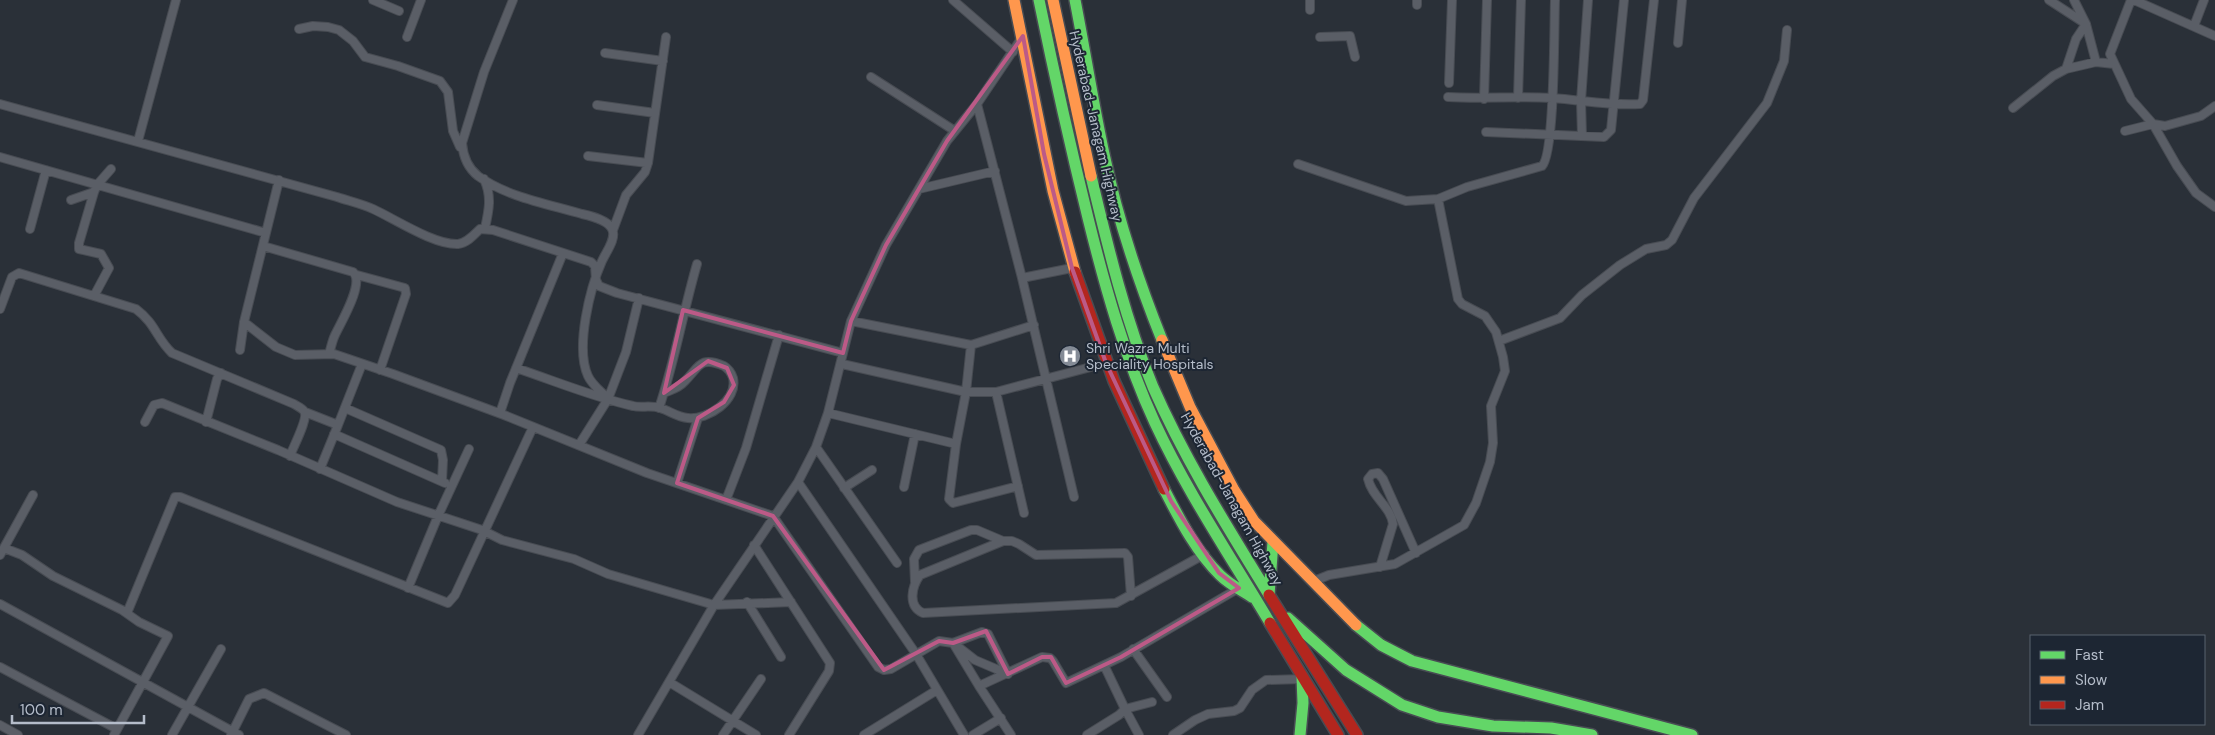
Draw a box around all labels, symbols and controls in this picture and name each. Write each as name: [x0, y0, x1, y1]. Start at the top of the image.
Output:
street label: Hyderabad-Janagam Highway: [1065, 29, 1127, 223]
place label: Shri Wazra Multi Speciality Hospitals: [1086, 339, 1214, 373]
hospital icon: Shri Wazra Multi Speciality Hospitals: [1058, 344, 1082, 368]
street label: Hyderabad-Janagam Highway: [1177, 409, 1287, 589]
legend: [2030, 635, 2205, 725]
text: Fast: [2075, 645, 2104, 665]
text: Slow: [2075, 670, 2108, 690]
scale bar: [12, 692, 145, 724]
text: Jam: [2075, 695, 2104, 715]
text: 100 m: [20, 700, 63, 720]

